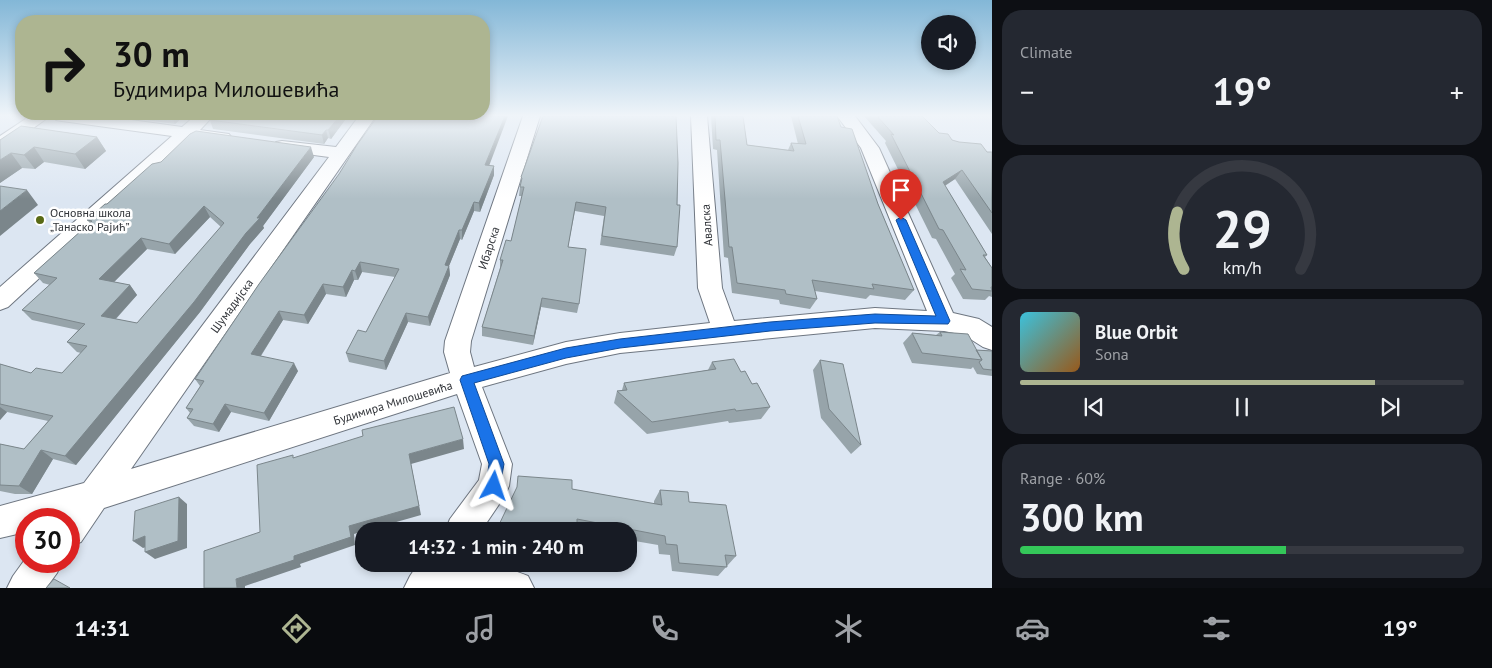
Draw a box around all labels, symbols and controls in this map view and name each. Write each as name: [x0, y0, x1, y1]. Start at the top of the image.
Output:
map controls: [921, 15, 976, 70]
button: sound: [921, 15, 976, 70]
text: 30 m: [113, 31, 190, 77]
icon: right: [30, 35, 95, 100]
text: Climate: [1020, 42, 1072, 62]
text: 19°: [1212, 66, 1272, 115]
text: −: [1020, 73, 1034, 110]
text: +: [1450, 73, 1464, 110]
text: Будимира Милошевића: [113, 75, 339, 103]
pin: [880, 169, 922, 220]
icon: arrive: [887, 176, 915, 204]
text: 29: [1213, 195, 1271, 262]
street label: Авалска: [698, 203, 715, 247]
place label: Основна школа „Танаско Рајић”: [50, 205, 131, 234]
marker: Основна школа „Танаско Рајић”: [34, 214, 46, 226]
street label: Ибарска: [475, 224, 502, 271]
text: km/h: [1222, 256, 1262, 279]
street label: Шумадијска: [207, 276, 256, 336]
text: Blue Orbit: [1095, 320, 1178, 344]
text: Sona: [1095, 344, 1129, 364]
street label: Будимира Милошевића: [332, 377, 454, 428]
icon: previous: [1080, 393, 1108, 421]
icon: pause: [1228, 393, 1256, 421]
icon: next: [1376, 393, 1404, 421]
position arrow: [467, 459, 519, 511]
text: Range · 60%: [1020, 468, 1105, 488]
text: 300 km: [1020, 492, 1144, 541]
speed limit sign: 30: [15, 508, 80, 573]
text: 14:32 · 1 min · 240 m: [408, 535, 584, 559]
icon: directions: [279, 611, 314, 646]
icon: music: [463, 611, 498, 646]
icon: phone: [647, 611, 682, 646]
icon: climate: [831, 611, 866, 646]
icon: car: [1015, 611, 1050, 646]
icon: filters: [1199, 611, 1234, 646]
text: 14:31: [74, 614, 130, 642]
text: 19°: [1383, 614, 1417, 642]

